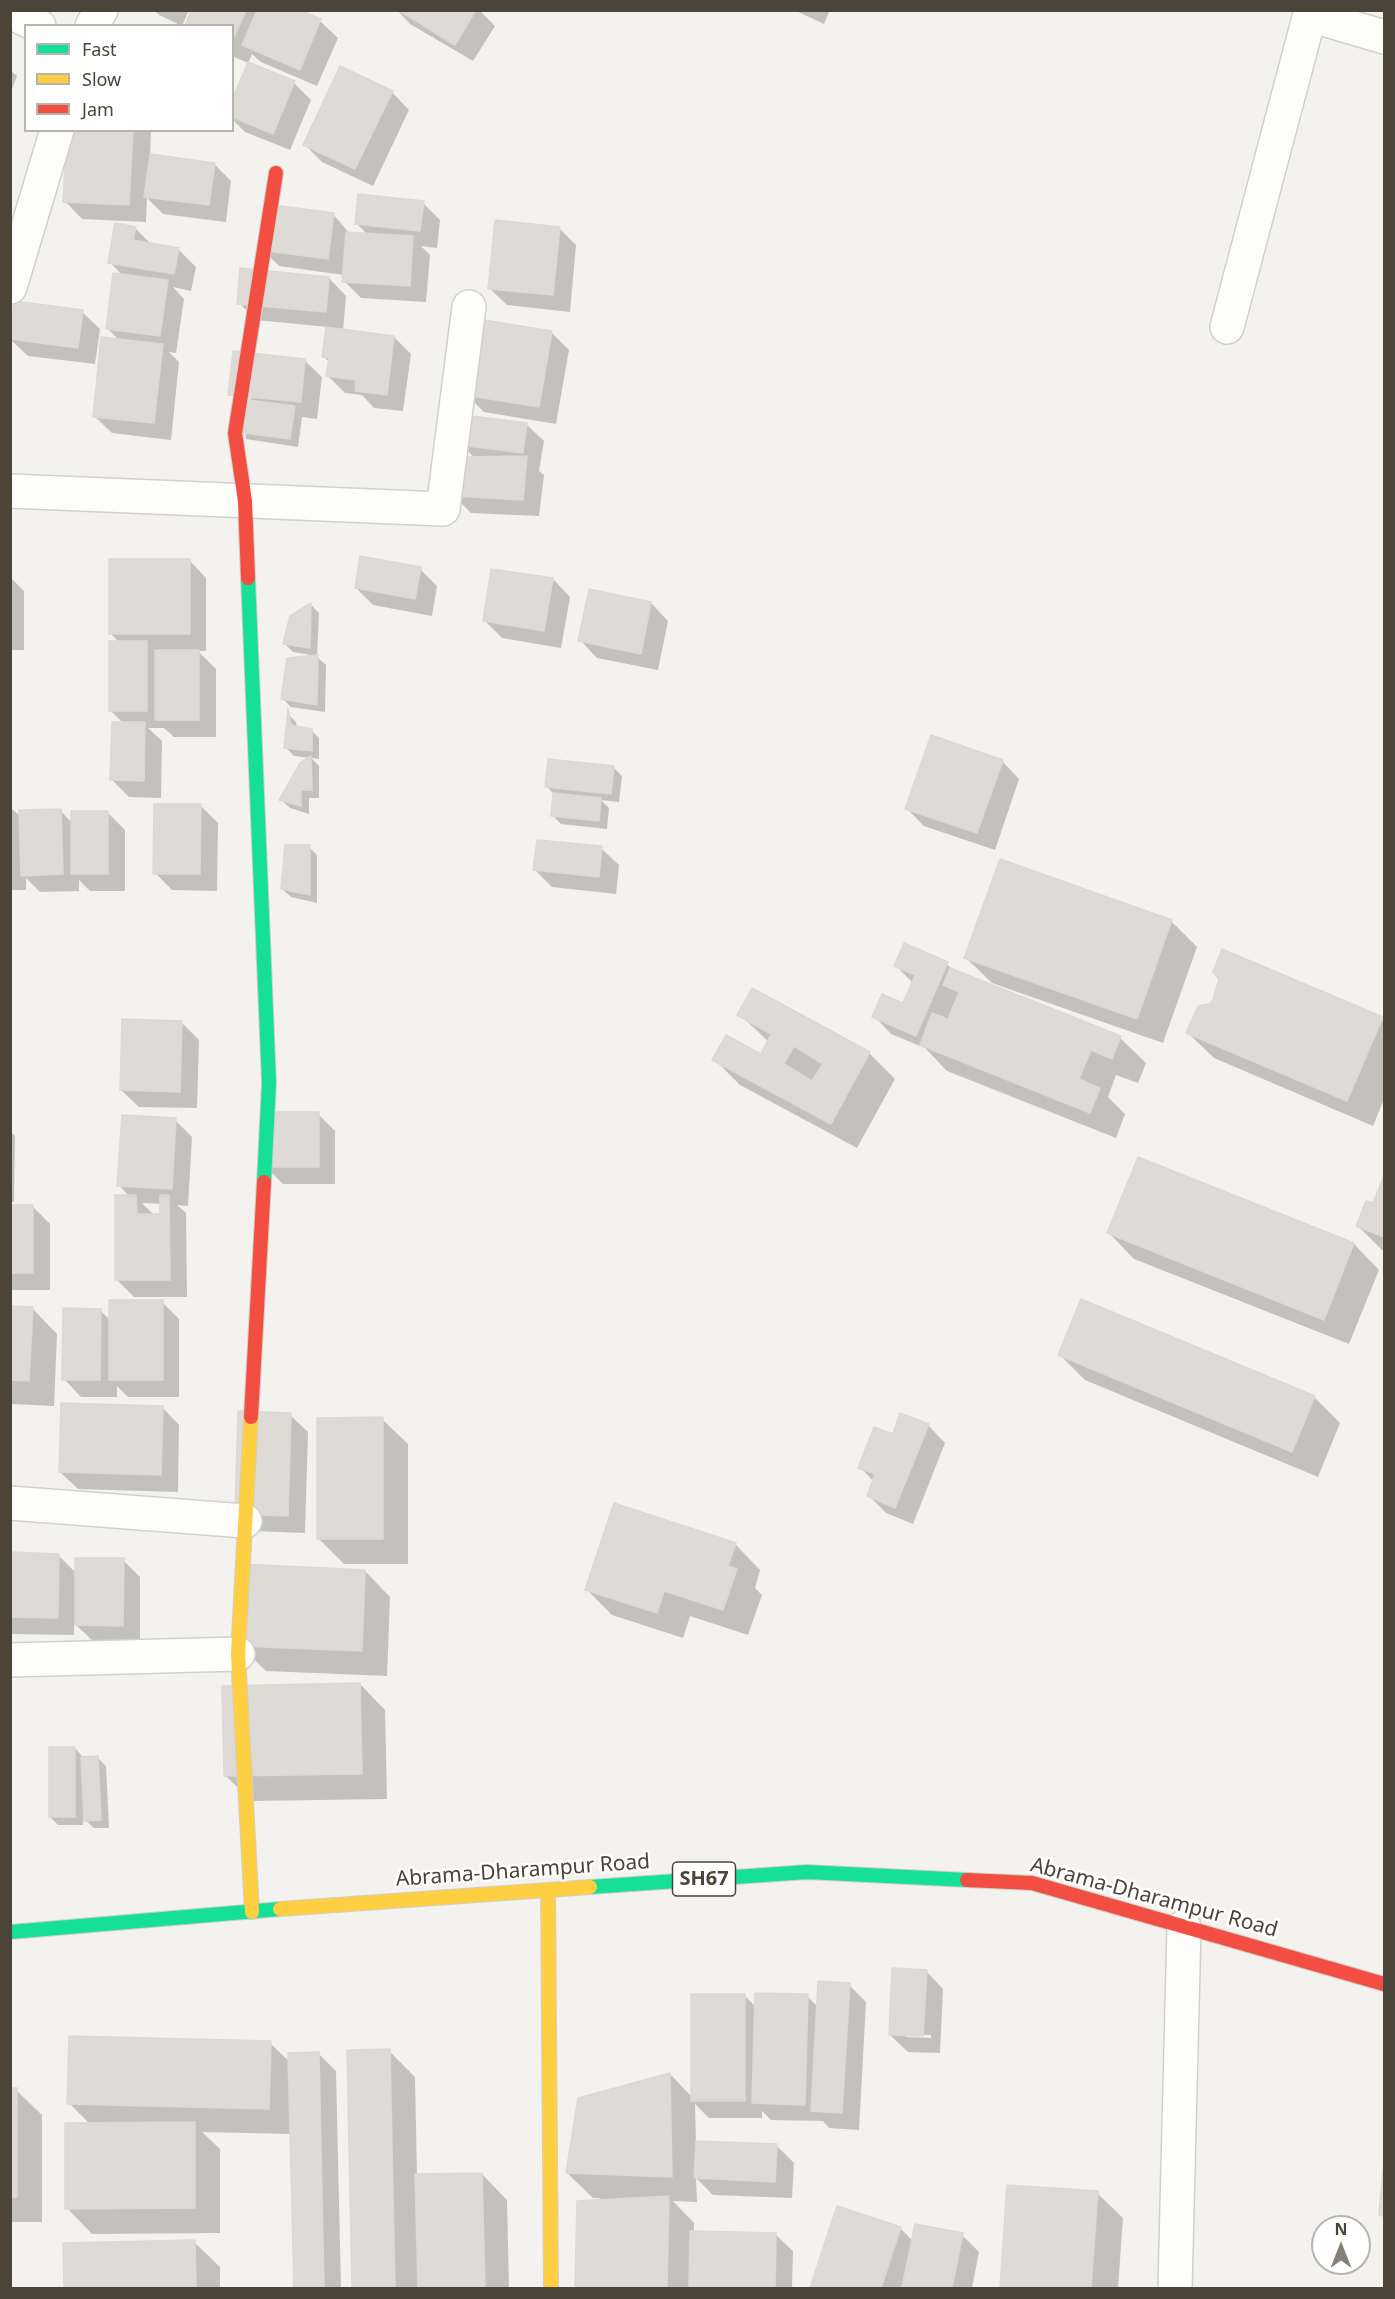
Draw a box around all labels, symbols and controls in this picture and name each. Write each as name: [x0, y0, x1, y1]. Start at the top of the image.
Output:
legend: [24, 24, 234, 132]
text: Fast: [82, 37, 117, 61]
text: Slow: [82, 67, 121, 91]
text: Jam: [82, 97, 114, 121]
street label: Abrama-Dharampur Road: [395, 1850, 651, 1892]
street label: Abrama-Dharampur Road: [1028, 1853, 1280, 1943]
road number: SH67: [672, 1862, 736, 1896]
north arrow: [1311, 2215, 1371, 2275]
text: N: [1334, 2218, 1348, 2240]

